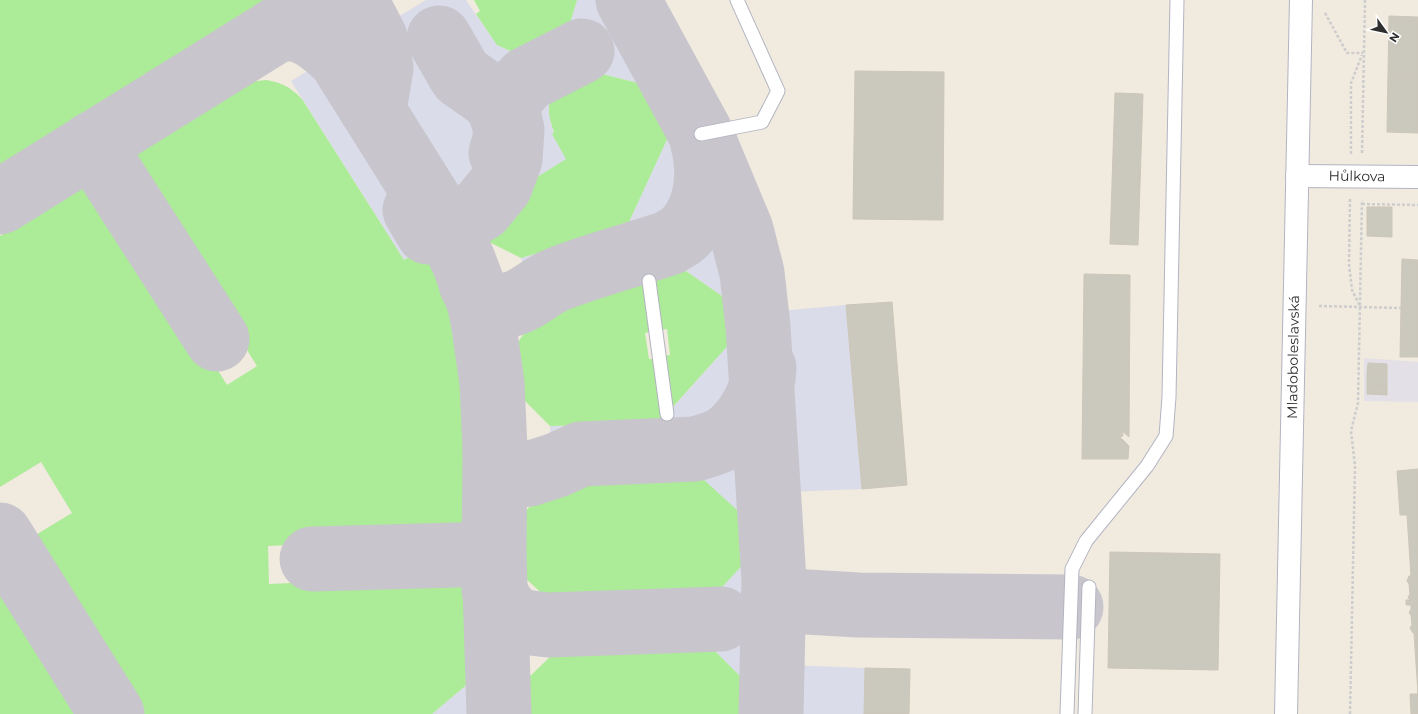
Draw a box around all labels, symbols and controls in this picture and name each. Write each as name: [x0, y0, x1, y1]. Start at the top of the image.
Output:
north arrow: [1366, 12, 1406, 52]
text: N: [1386, 30, 1403, 45]
street label: Hůlkova: [1328, 167, 1386, 185]
street label: Mladoboleslavská: [1283, 295, 1303, 419]

